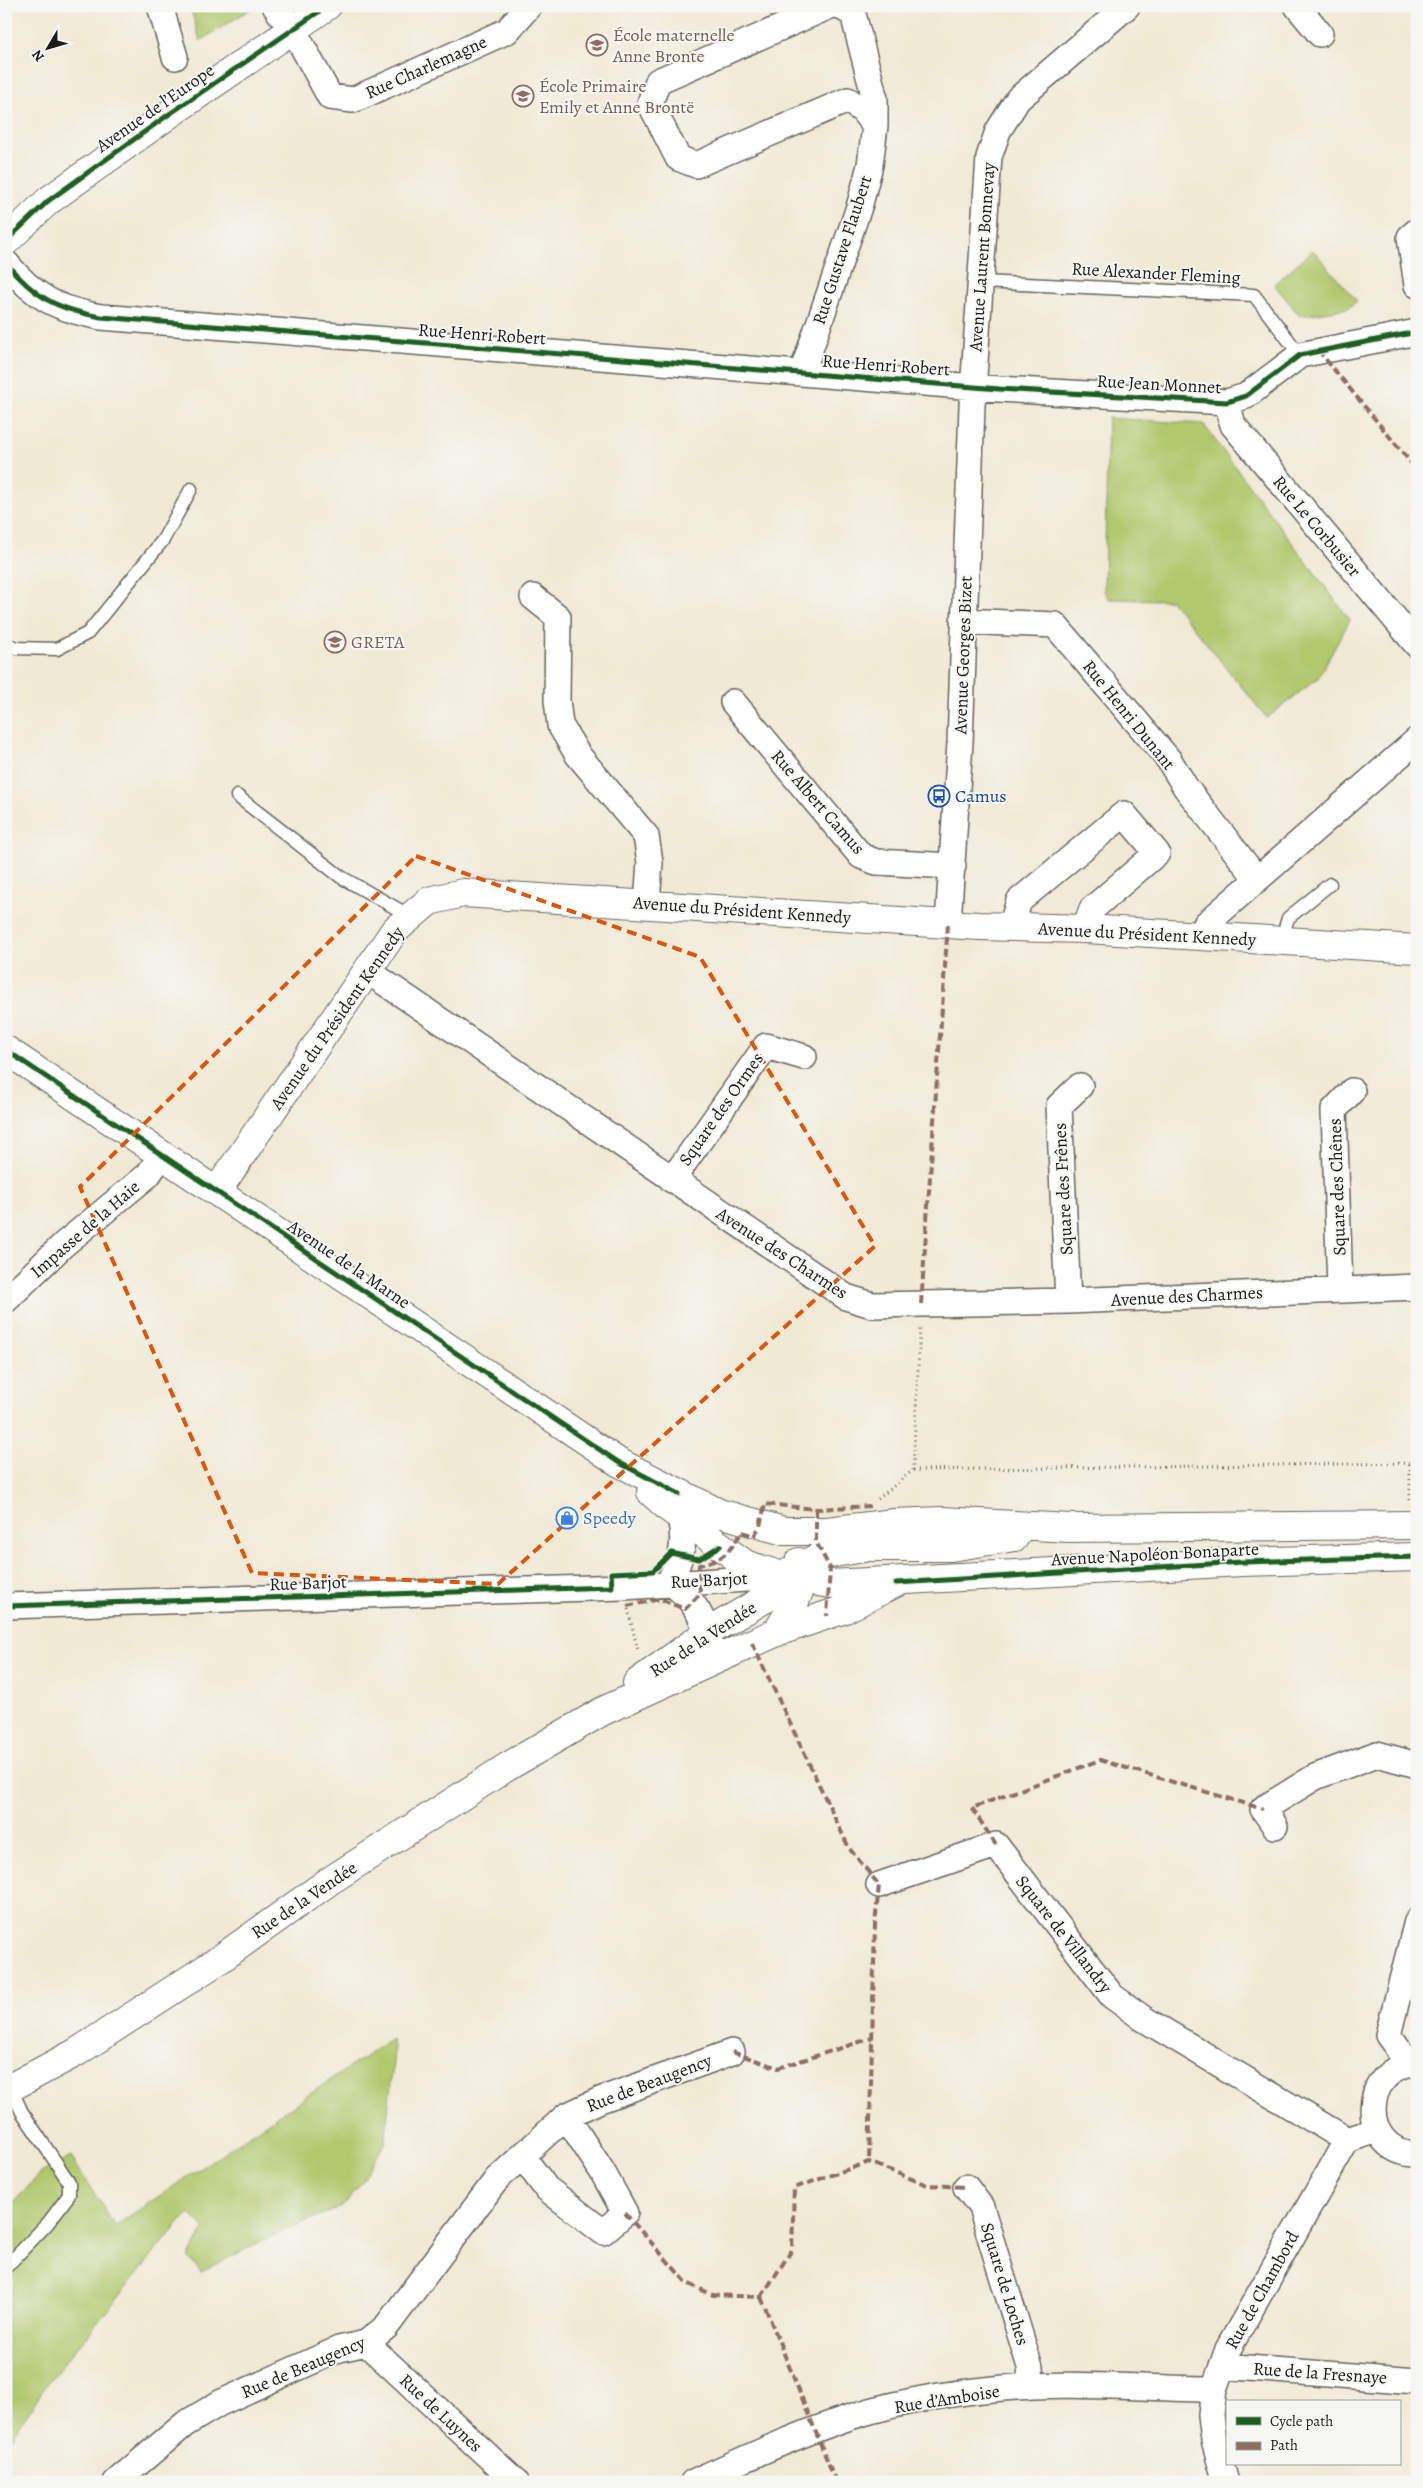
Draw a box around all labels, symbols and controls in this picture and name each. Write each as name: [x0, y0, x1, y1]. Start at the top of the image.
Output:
north arrow: [22, 22, 72, 72]
place label: École maternelle Anne Bronte: [612, 23, 735, 68]
street label: Rue Charlemagne: [361, 29, 491, 105]
school or university icon: École maternelle Anne Bronte: [585, 33, 609, 57]
text: N: [28, 46, 49, 66]
street label: Avenue de l’Europe: [90, 58, 219, 158]
place label: École Primaire Emily et Anne Brontë: [539, 74, 694, 119]
school or university icon: École Primaire Emily et Anne Brontë: [511, 84, 535, 108]
street label: Avenue Laurent Bonnevay: [963, 161, 1001, 353]
street label: Rue Gustave Flaubert: [807, 172, 877, 328]
street label: Rue Alexander Fleming: [1071, 257, 1241, 289]
street label: Rue Henri Robert: [417, 318, 547, 350]
street label: Rue Henri Robert: [821, 349, 951, 381]
street label: Rue Jean Monnet: [1096, 369, 1222, 399]
street label: Rue Le Corbusier: [1267, 470, 1367, 582]
street label: Avenue Georges Bizet: [948, 575, 978, 736]
school or university icon: GRETA: [323, 630, 347, 654]
place label: GRETA: [351, 630, 405, 654]
street label: Rue Henri Dunant: [1077, 655, 1181, 775]
street label: Rue Albert Camus: [766, 744, 870, 860]
bus stop icon: Camus: [927, 784, 951, 808]
place label: Camus: [955, 784, 1007, 808]
street label: Avenue du Président Kennedy: [631, 890, 853, 930]
street label: Avenue du Président Kennedy: [1036, 916, 1258, 952]
street label: Avenue du Président Kennedy: [264, 921, 410, 1115]
street label: Square des Ormes: [673, 1048, 769, 1170]
street label: Square des Chênes: [1323, 1118, 1351, 1256]
street label: Square des Frênes: [1048, 1122, 1078, 1256]
street label: Impasse de la Haie: [25, 1175, 145, 1283]
street label: Avenue des Charmes: [711, 1201, 852, 1304]
street label: Avenue de la Marne: [282, 1213, 415, 1314]
street label: Avenue des Charmes: [1109, 1280, 1264, 1312]
shop icon: Speedy: [555, 1506, 579, 1530]
place label: Speedy: [583, 1506, 637, 1530]
street label: Avenue Napoléon Bonaparte: [1050, 1537, 1260, 1571]
street label: Rue Barjot: [670, 1566, 748, 1594]
street label: Rue Barjot: [269, 1570, 347, 1596]
street label: Rue de la Vendée: [645, 1595, 761, 1683]
street label: Rue de la Vendée: [246, 1856, 362, 1944]
street label: Square de Villandry: [1010, 1870, 1118, 1999]
street label: Rue de Beaugency: [583, 2048, 716, 2118]
street label: Square de Loches: [975, 2220, 1035, 2348]
street label: Rue de Chambord: [1220, 2226, 1305, 2353]
street label: Rue de Beaugency: [237, 2330, 370, 2404]
street label: Rue de la Fresnaye: [1252, 2356, 1388, 2390]
street label: Rue de Luynes: [394, 2368, 488, 2458]
street label: Rue d’Amboise: [893, 2379, 1001, 2419]
legend: [1226, 2400, 1400, 2466]
text: Cycle path: [1270, 2411, 1333, 2431]
text: Path: [1270, 2435, 1298, 2455]

